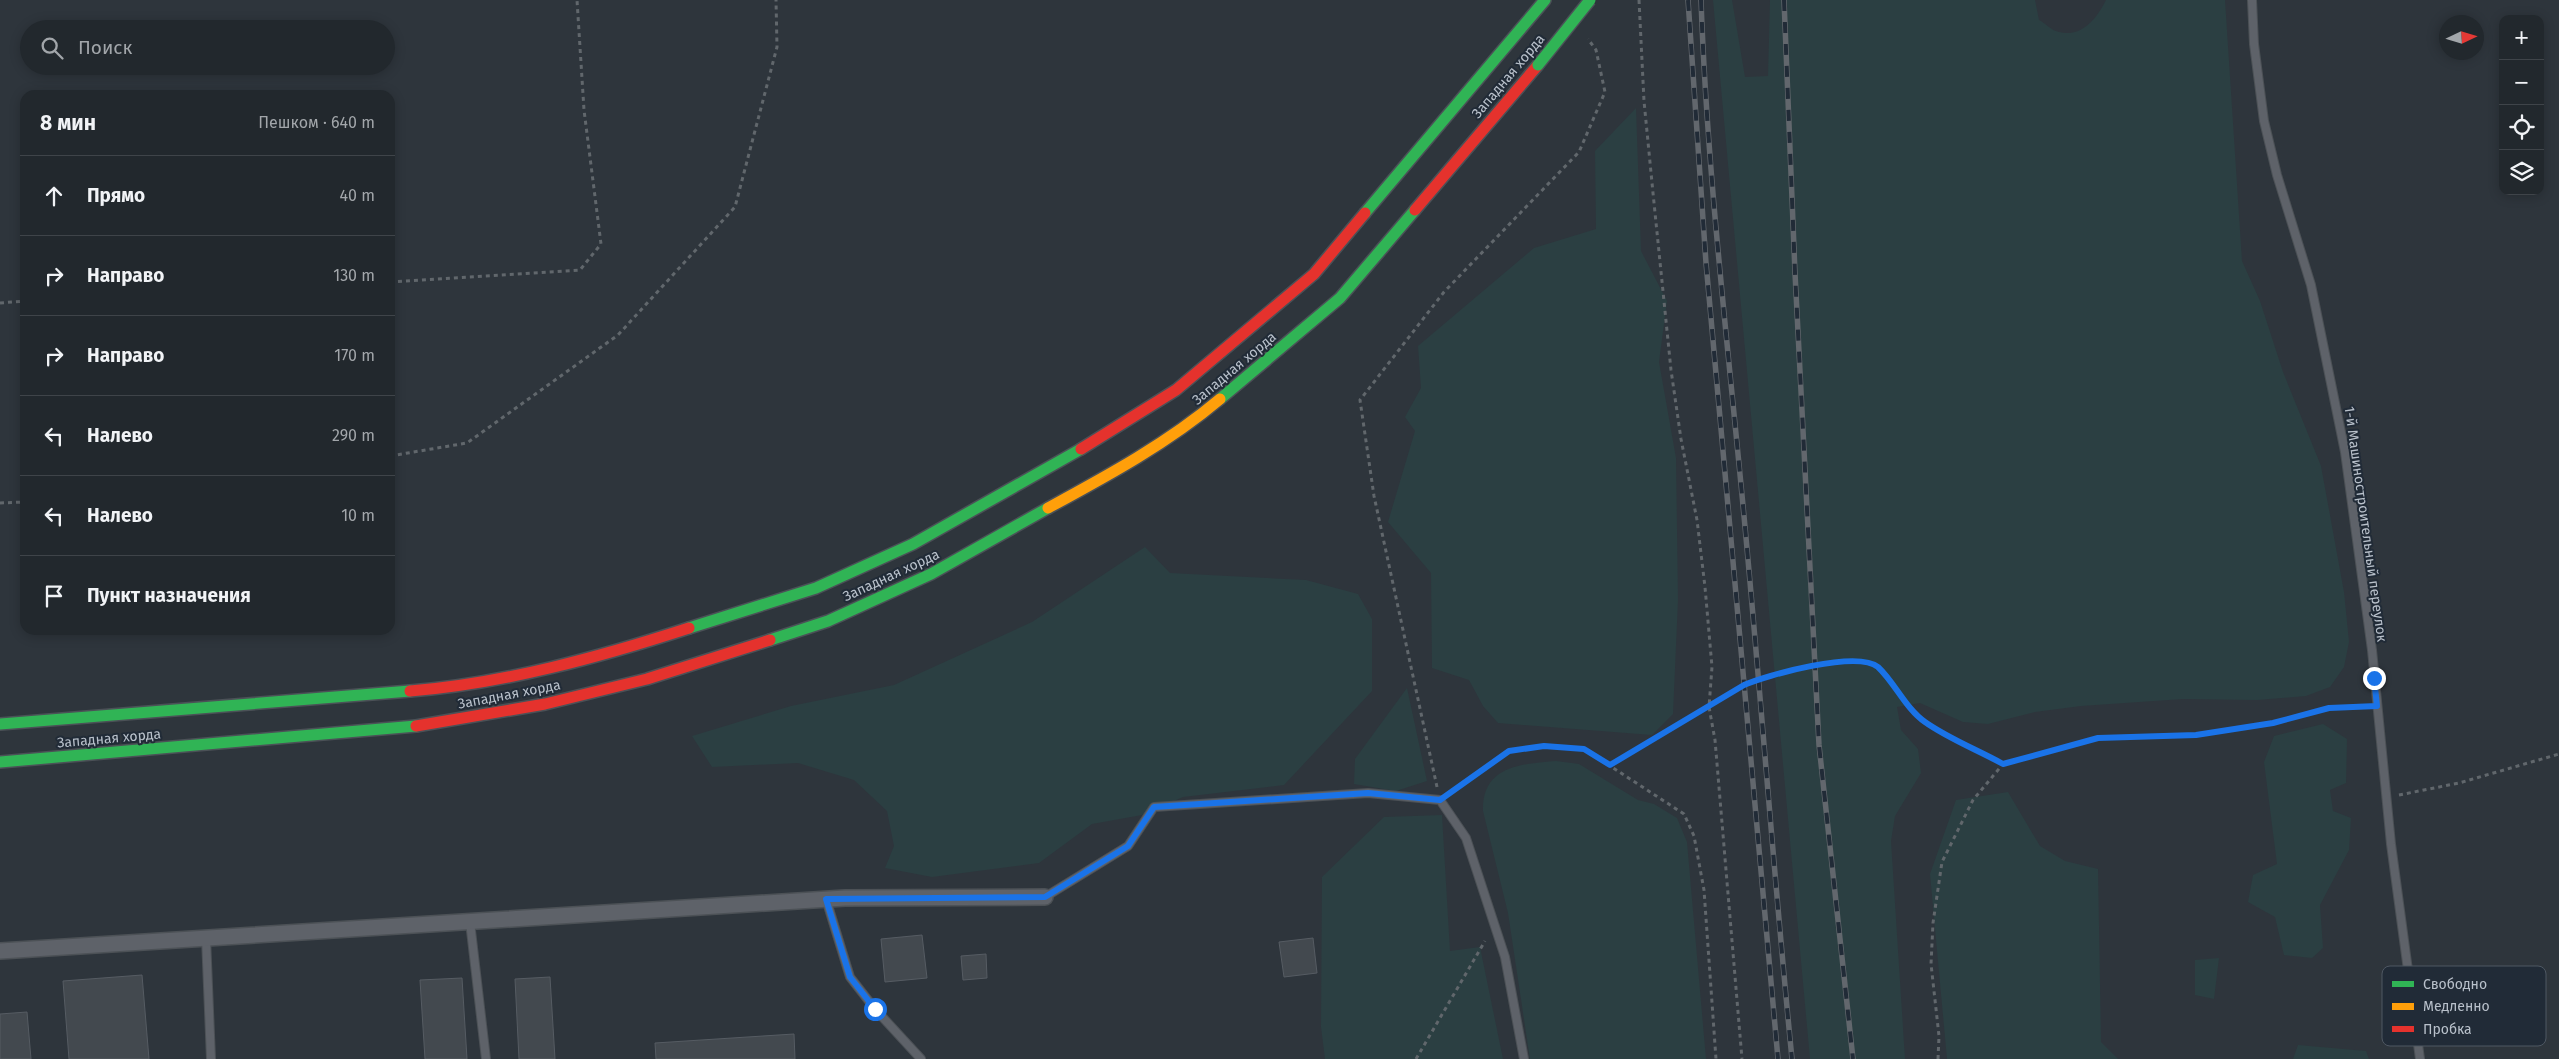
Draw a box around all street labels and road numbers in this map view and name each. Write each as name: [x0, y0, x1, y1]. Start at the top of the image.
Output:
street label: Западная хорда: [1468, 31, 1548, 122]
street label: Западная хорда: [1189, 328, 1280, 408]
street label: 1-й Машиностроительный переулок: [2341, 405, 2391, 644]
street label: Западная хорда: [840, 546, 942, 605]
street label: Западная хорда: [456, 676, 562, 713]
street label: Западная хорда: [56, 725, 162, 752]

